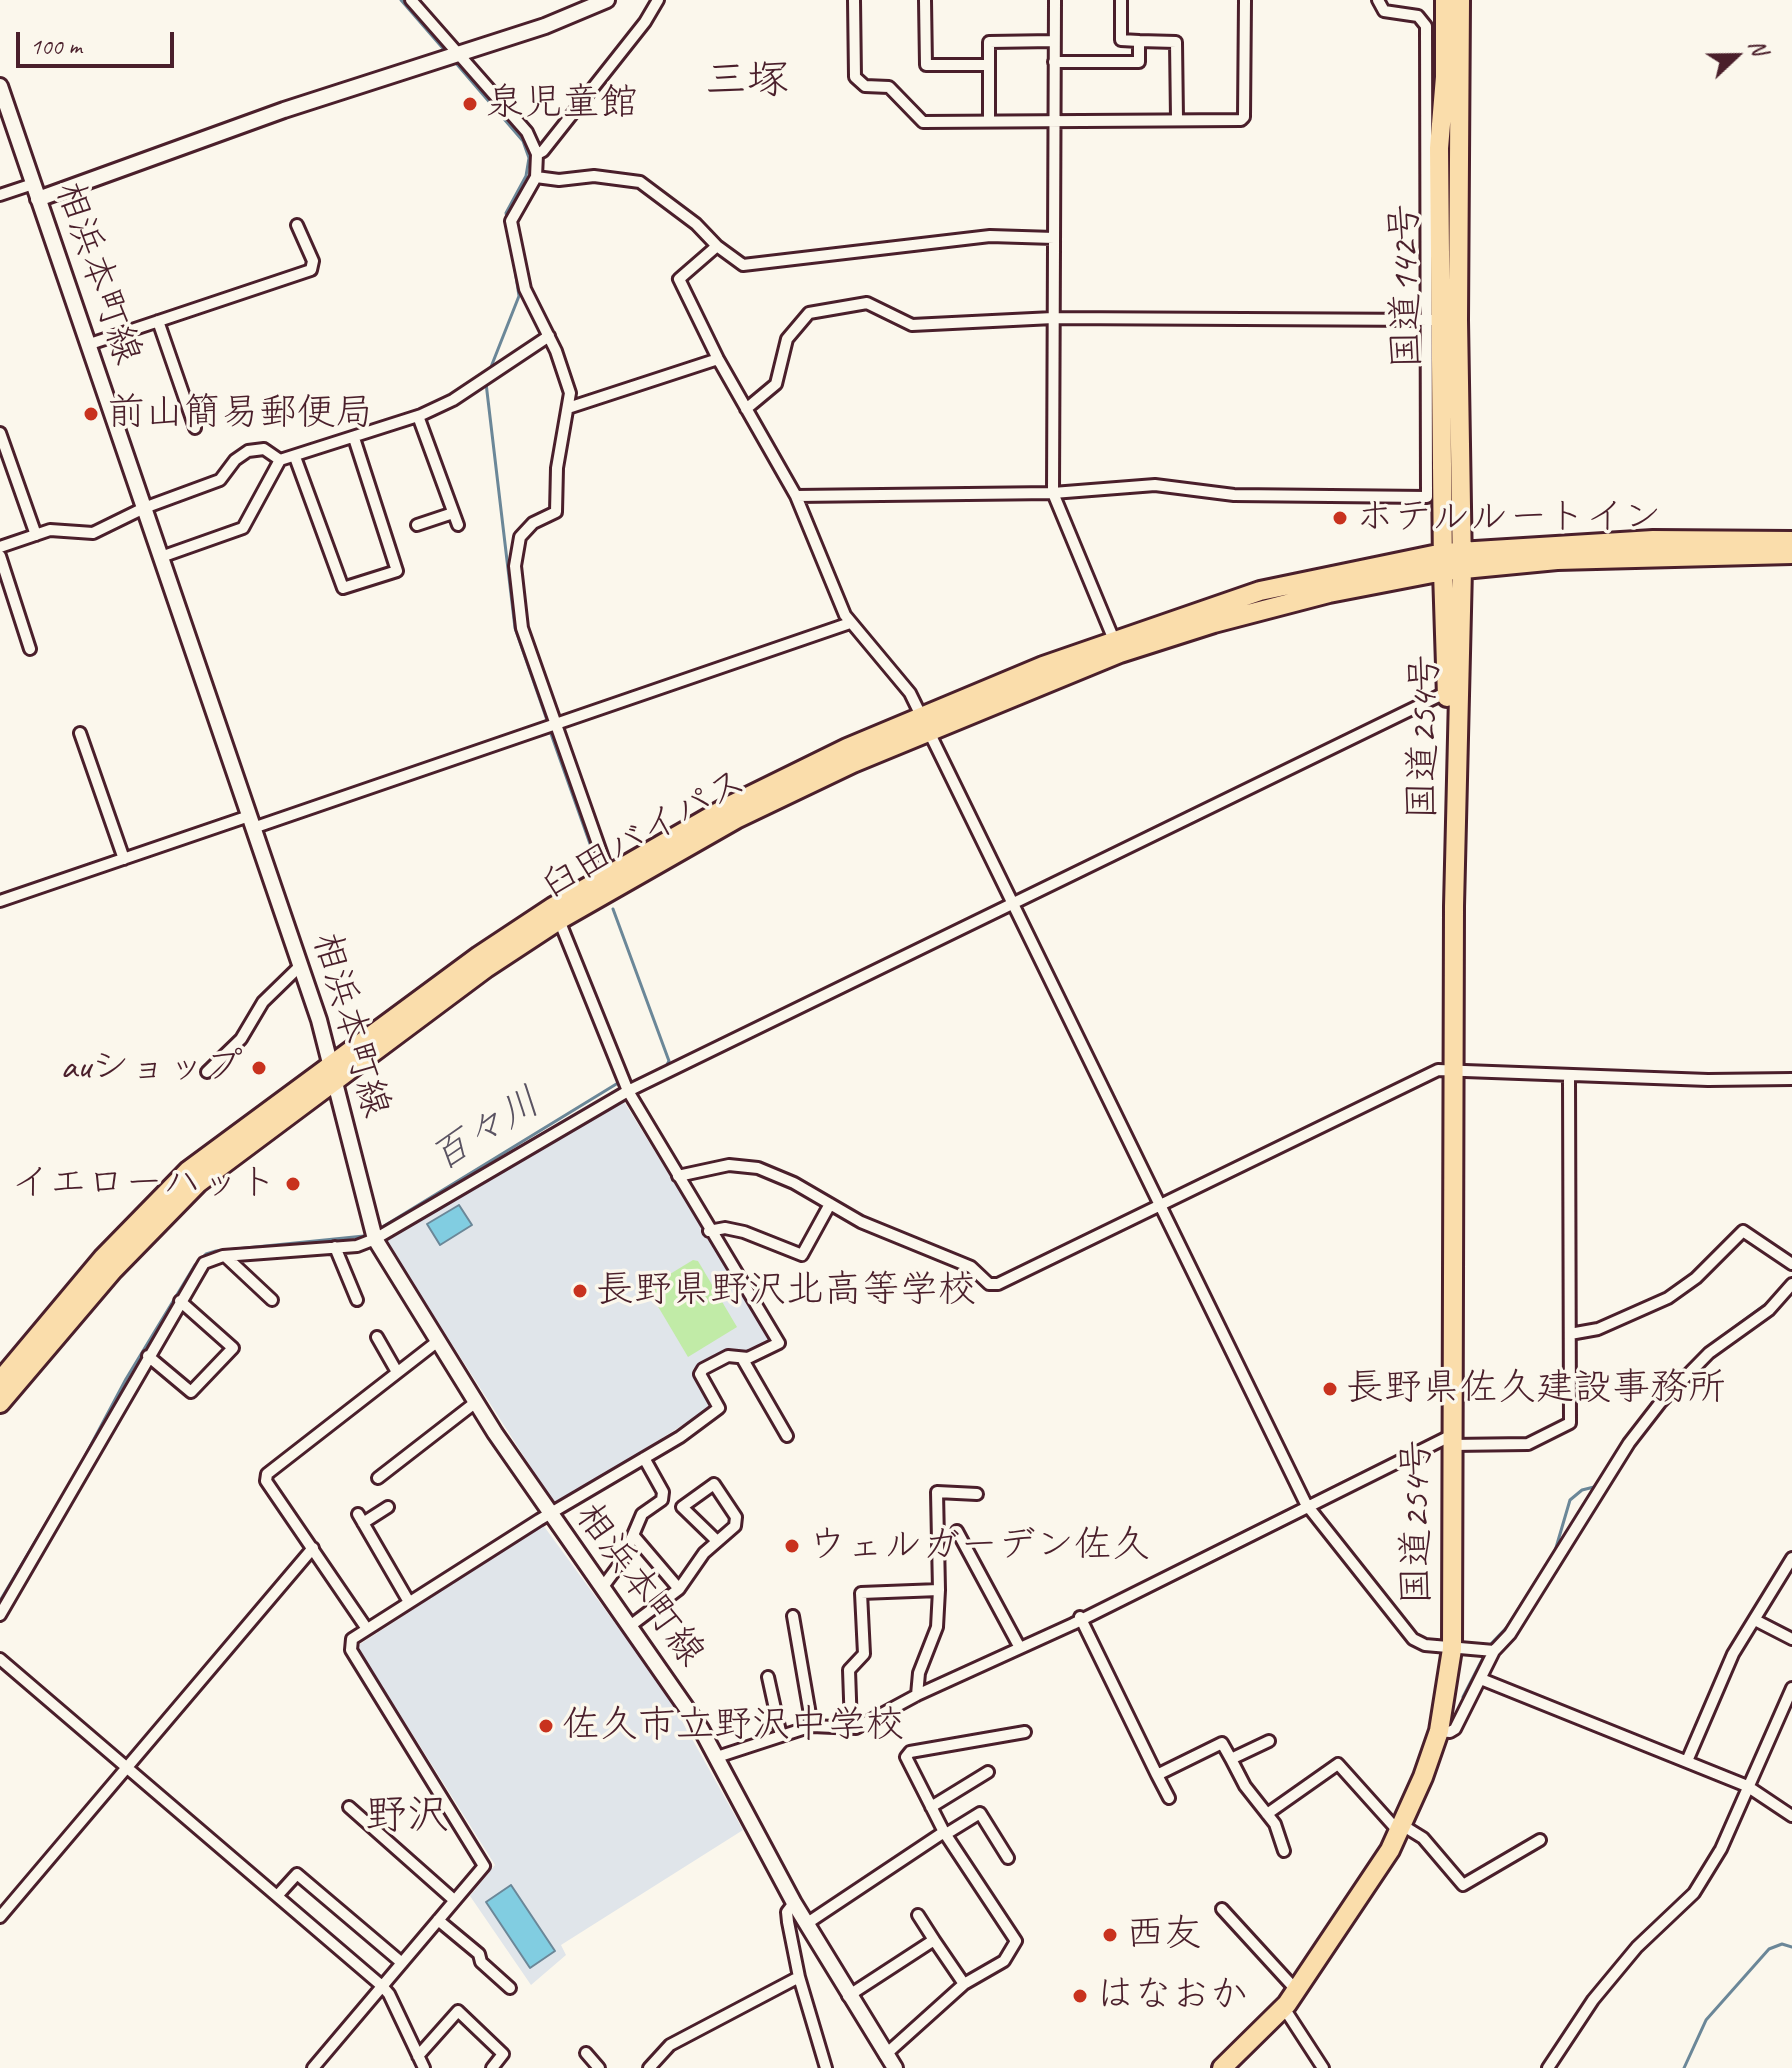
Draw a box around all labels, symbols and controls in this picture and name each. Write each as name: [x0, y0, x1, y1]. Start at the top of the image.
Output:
scale bar: [20, 16, 178, 66]
north arrow: [1696, 16, 1776, 96]
text: 100 m: [30, 31, 82, 61]
text: N: [1743, 35, 1774, 59]
district label: 三塚: [705, 57, 789, 107]
place label: 泉児童館: [486, 81, 638, 127]
marker: 泉児童館: [461, 95, 479, 113]
street label: 相浜本町線: [45, 176, 149, 370]
street label: 国道142号: [1383, 203, 1431, 369]
place label: 前山簡易郵便局: [107, 391, 373, 437]
marker: 前山簡易郵便局: [82, 405, 100, 423]
place label: ホテルルートイン: [1356, 495, 1662, 541]
marker: ホテルルートイン: [1331, 509, 1349, 527]
street label: 国道254号: [1401, 654, 1449, 820]
street label: 臼田バイパス: [533, 760, 755, 910]
street label: 相浜本町線: [302, 927, 398, 1123]
place label: auショップ: [60, 1045, 243, 1091]
marker: auショップ: [250, 1059, 268, 1077]
water label: 百々川: [422, 1079, 550, 1183]
place label: イエローハット: [11, 1161, 277, 1207]
marker: イエローハット: [284, 1175, 302, 1193]
place label: 長野県野沢北高等学校: [596, 1268, 976, 1314]
marker: 長野県野沢北高等学校: [571, 1282, 589, 1300]
place label: 長野県佐久建設事務所: [1346, 1366, 1726, 1412]
marker: 長野県佐久建設事務所: [1321, 1380, 1339, 1398]
street label: 国道254号: [1395, 1439, 1441, 1605]
street label: 相浜本町線: [565, 1495, 713, 1675]
place label: ウェルガーデン佐久: [808, 1523, 1150, 1569]
marker: ウェルガーデン佐久: [783, 1537, 801, 1555]
place label: 佐久市立野沢中学校: [562, 1703, 904, 1749]
marker: 佐久市立野沢中学校: [537, 1717, 555, 1735]
district label: 野沢: [365, 1792, 449, 1842]
place label: 西友: [1126, 1912, 1202, 1958]
marker: 西友: [1101, 1926, 1119, 1944]
place label: はなおか: [1096, 1973, 1248, 2019]
marker: はなおか: [1071, 1987, 1089, 2005]

